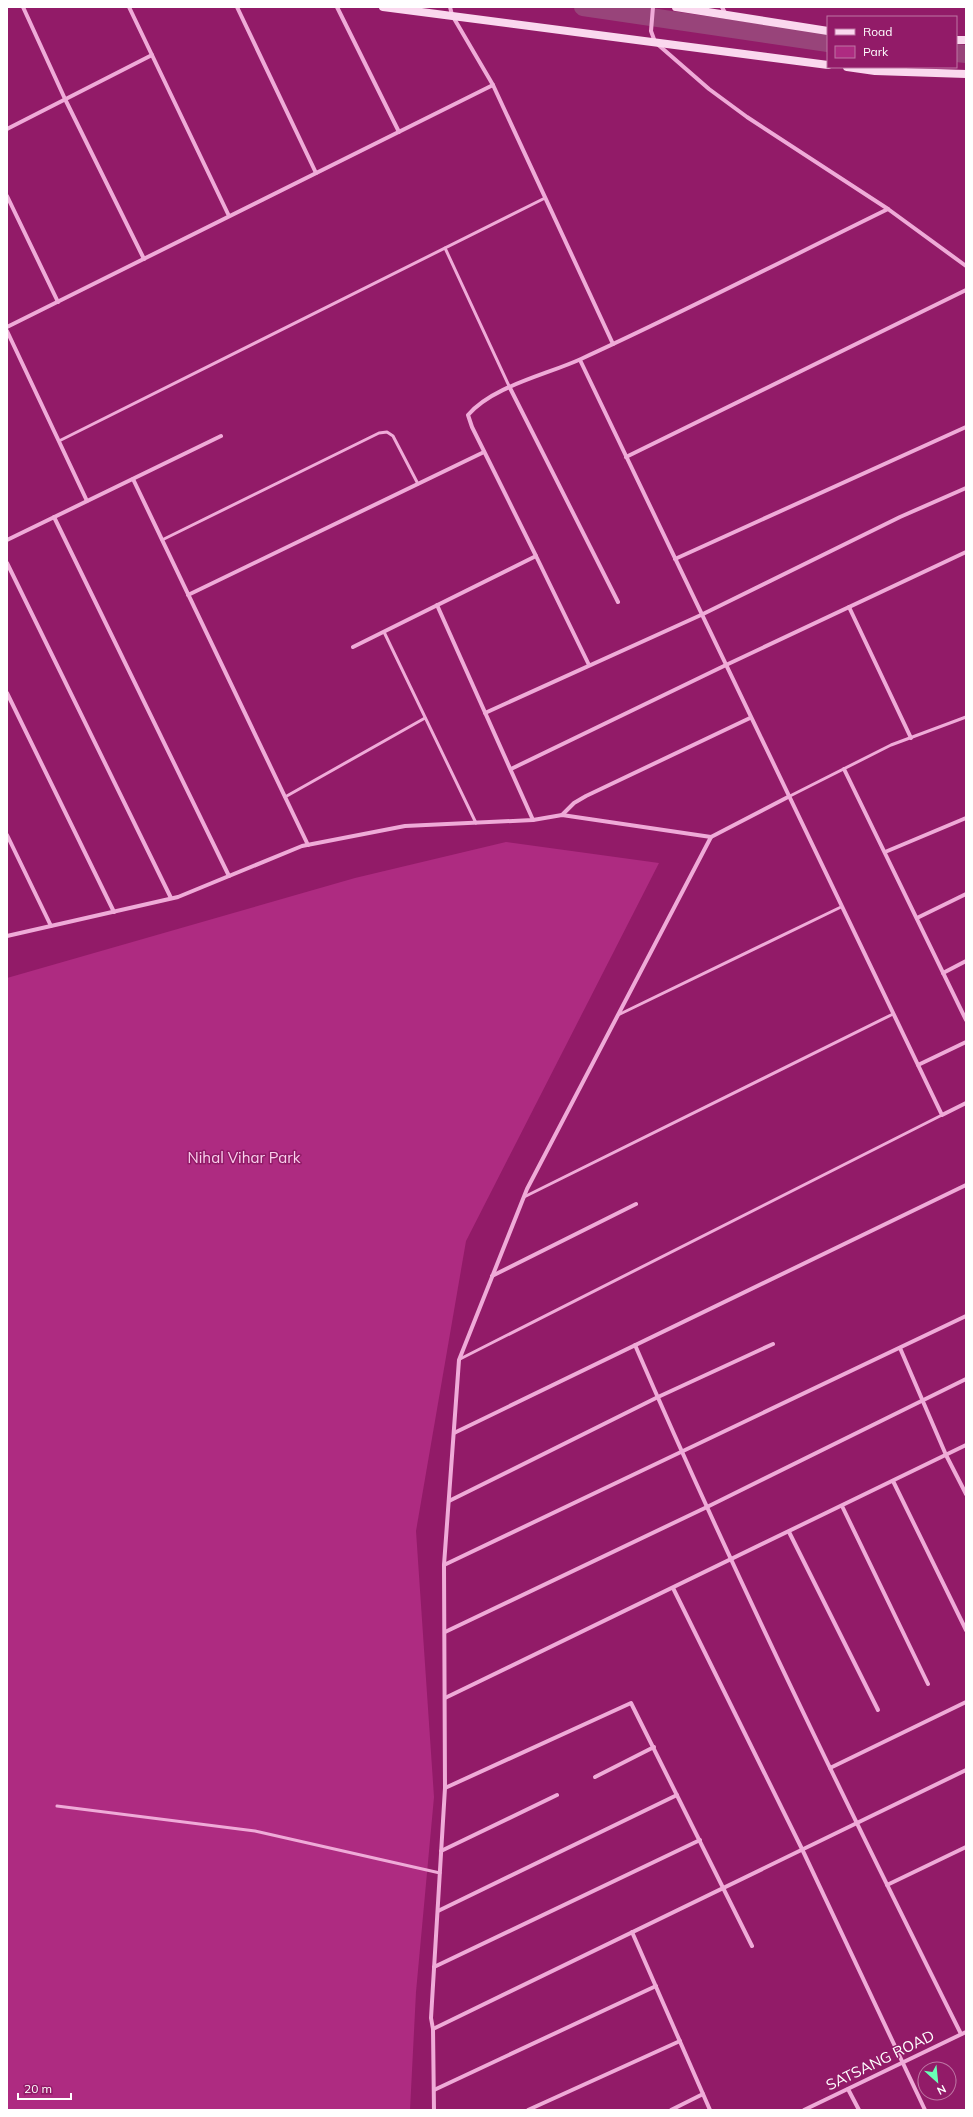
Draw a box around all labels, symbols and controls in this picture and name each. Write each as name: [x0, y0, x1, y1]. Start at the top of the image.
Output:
legend: [827, 16, 957, 68]
text: Road: [863, 24, 892, 39]
text: Park: [863, 44, 889, 59]
park label: Nihal Vihar Park: [188, 1148, 301, 1167]
street label: SATSANG ROAD: [823, 2026, 937, 2094]
north arrow: [917, 2061, 957, 2101]
scale bar: [18, 2075, 71, 2101]
text: 20 m: [24, 2081, 52, 2096]
text: N: [935, 2082, 948, 2098]

